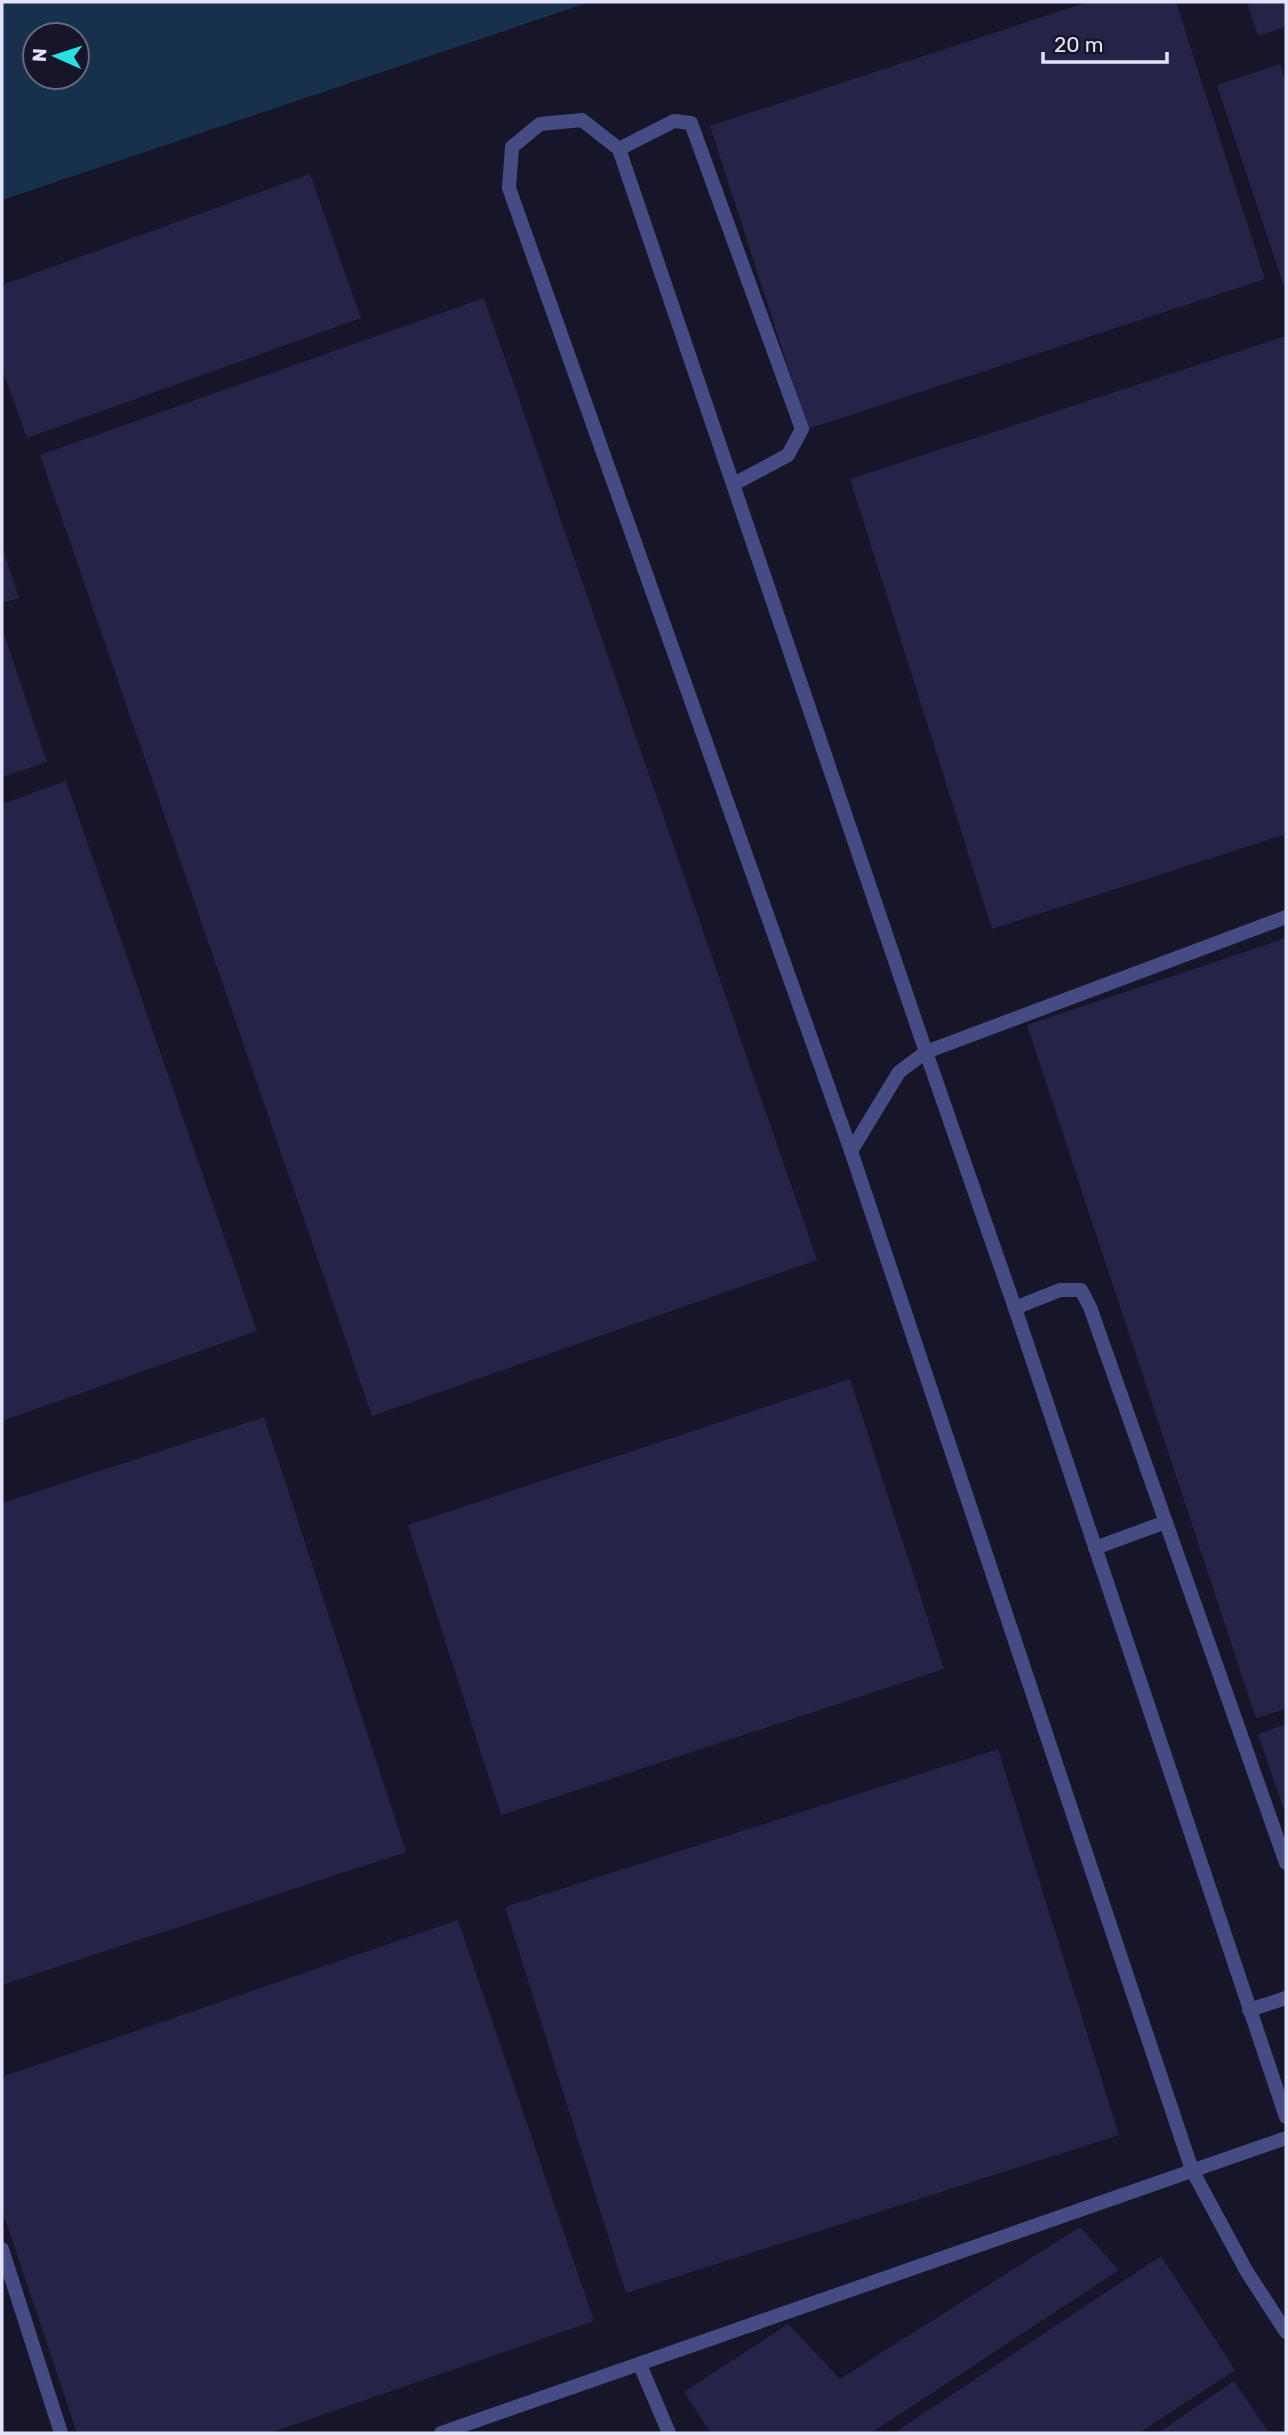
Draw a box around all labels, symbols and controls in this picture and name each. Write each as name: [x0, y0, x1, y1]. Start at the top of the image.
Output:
north arrow: [21, 21, 91, 91]
scale bar: [1043, 21, 1167, 65]
text: 20 m: [1054, 32, 1103, 57]
text: N: [28, 48, 51, 63]

